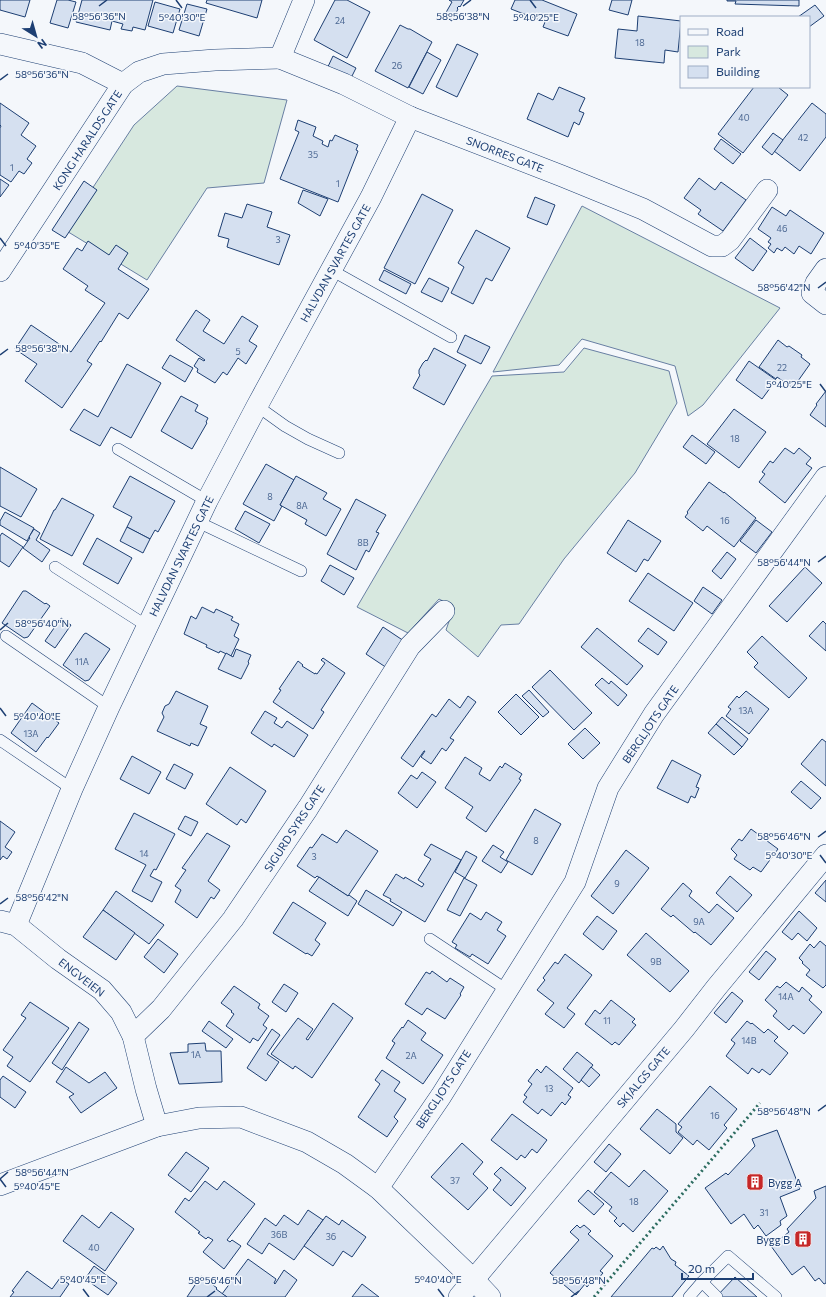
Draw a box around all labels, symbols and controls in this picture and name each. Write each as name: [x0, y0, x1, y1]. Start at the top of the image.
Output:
text: 58°56'36"N: [72, 10, 126, 22]
text: 58°56'38"N: [436, 10, 490, 22]
text: 5°40'30"E: [159, 11, 206, 23]
text: 5°40'25"E: [513, 11, 559, 23]
house number: 24: [335, 15, 346, 26]
north arrow: [16, 16, 56, 56]
legend: [680, 16, 810, 88]
text: Road: [716, 24, 744, 38]
text: N: [35, 37, 50, 52]
house number: 18: [635, 37, 645, 48]
text: Park: [716, 44, 742, 58]
house number: 26: [392, 60, 402, 71]
text: Building: [716, 64, 760, 78]
text: 58°56'36"N: [15, 68, 69, 80]
street label: KONG HARALDS GATE: [50, 88, 124, 192]
house number: 40: [738, 112, 750, 123]
house number: 42: [798, 132, 808, 143]
street label: SNORRES GATE: [464, 133, 546, 175]
house number: 35: [308, 149, 318, 160]
house number: 1: [10, 162, 14, 173]
house number: 1: [336, 178, 340, 189]
street label: HALVDAN SVARTES GATE: [297, 202, 373, 324]
house number: 46: [777, 223, 787, 234]
house number: 3: [275, 234, 281, 245]
text: 5°40'35"E: [14, 239, 60, 251]
text: 58°56'42"N: [758, 281, 811, 293]
text: 58°56'38"N: [15, 342, 69, 354]
house number: 5: [235, 346, 241, 357]
house number: 22: [777, 362, 787, 373]
text: 5°40'25"E: [766, 378, 812, 390]
house number: 18: [730, 433, 740, 444]
house number: 8: [267, 491, 273, 502]
street label: HALVDAN SVARTES GATE: [146, 494, 216, 618]
house number: 8A: [296, 500, 308, 511]
house number: 16: [720, 515, 730, 526]
house number: 8B: [357, 537, 369, 548]
text: 58°56'44"N: [757, 556, 811, 568]
text: 58°56'40"N: [15, 617, 69, 629]
house number: 11A: [75, 656, 89, 667]
street label: BERGLJOTS GATE: [619, 683, 682, 766]
house number: 13A: [739, 705, 754, 716]
text: 5°40'40"E: [13, 710, 61, 722]
house number: 13A: [24, 728, 39, 739]
street label: SIGURD SYRS GATE: [261, 782, 327, 874]
text: 58°56'46"N: [757, 830, 811, 842]
house number: 8: [533, 835, 539, 846]
house number: 14: [139, 848, 149, 859]
text: 5°40'30"E: [766, 849, 813, 861]
house number: 3: [311, 851, 317, 862]
house number: 9: [614, 878, 620, 889]
text: 58°56'42"N: [16, 891, 69, 903]
house number: 9A: [693, 916, 705, 927]
street label: ENGVEIEN: [56, 955, 108, 999]
house number: 9B: [650, 956, 662, 967]
house number: 14A: [778, 991, 794, 1002]
house number: 11: [603, 1015, 611, 1026]
house number: 14B: [741, 1035, 757, 1046]
street label: SKJALGS GATE: [614, 1044, 673, 1111]
street label: BERGLJOTS GATE: [413, 1047, 474, 1131]
house number: 1A: [191, 1049, 201, 1060]
house number: 2A: [405, 1050, 417, 1061]
house number: 13: [545, 1083, 553, 1094]
text: 58°56'48"N: [757, 1105, 811, 1117]
house number: 16: [710, 1110, 720, 1121]
text: 58°56'44"N: [15, 1166, 69, 1178]
building icon: Bygg A: [745, 1172, 765, 1192]
house number: 37: [450, 1175, 460, 1186]
place label: Bygg A: [768, 1176, 803, 1189]
text: 5°40'45"E: [14, 1180, 60, 1192]
house number: 18: [629, 1196, 639, 1207]
house number: 31: [760, 1207, 768, 1218]
house number: 36B: [271, 1229, 287, 1240]
building icon: Bygg B: [793, 1229, 813, 1249]
house number: 36: [326, 1231, 336, 1242]
place label: Bygg B: [756, 1233, 790, 1246]
house number: 40: [88, 1242, 100, 1253]
scale bar: [682, 1255, 753, 1281]
text: 20 m: [688, 1261, 715, 1275]
text: 5°40'45"E: [60, 1273, 106, 1285]
text: 5°40'40"E: [414, 1273, 462, 1285]
text: 58°56'46"N: [188, 1274, 242, 1286]
text: 58°56'48"N: [552, 1274, 606, 1286]

